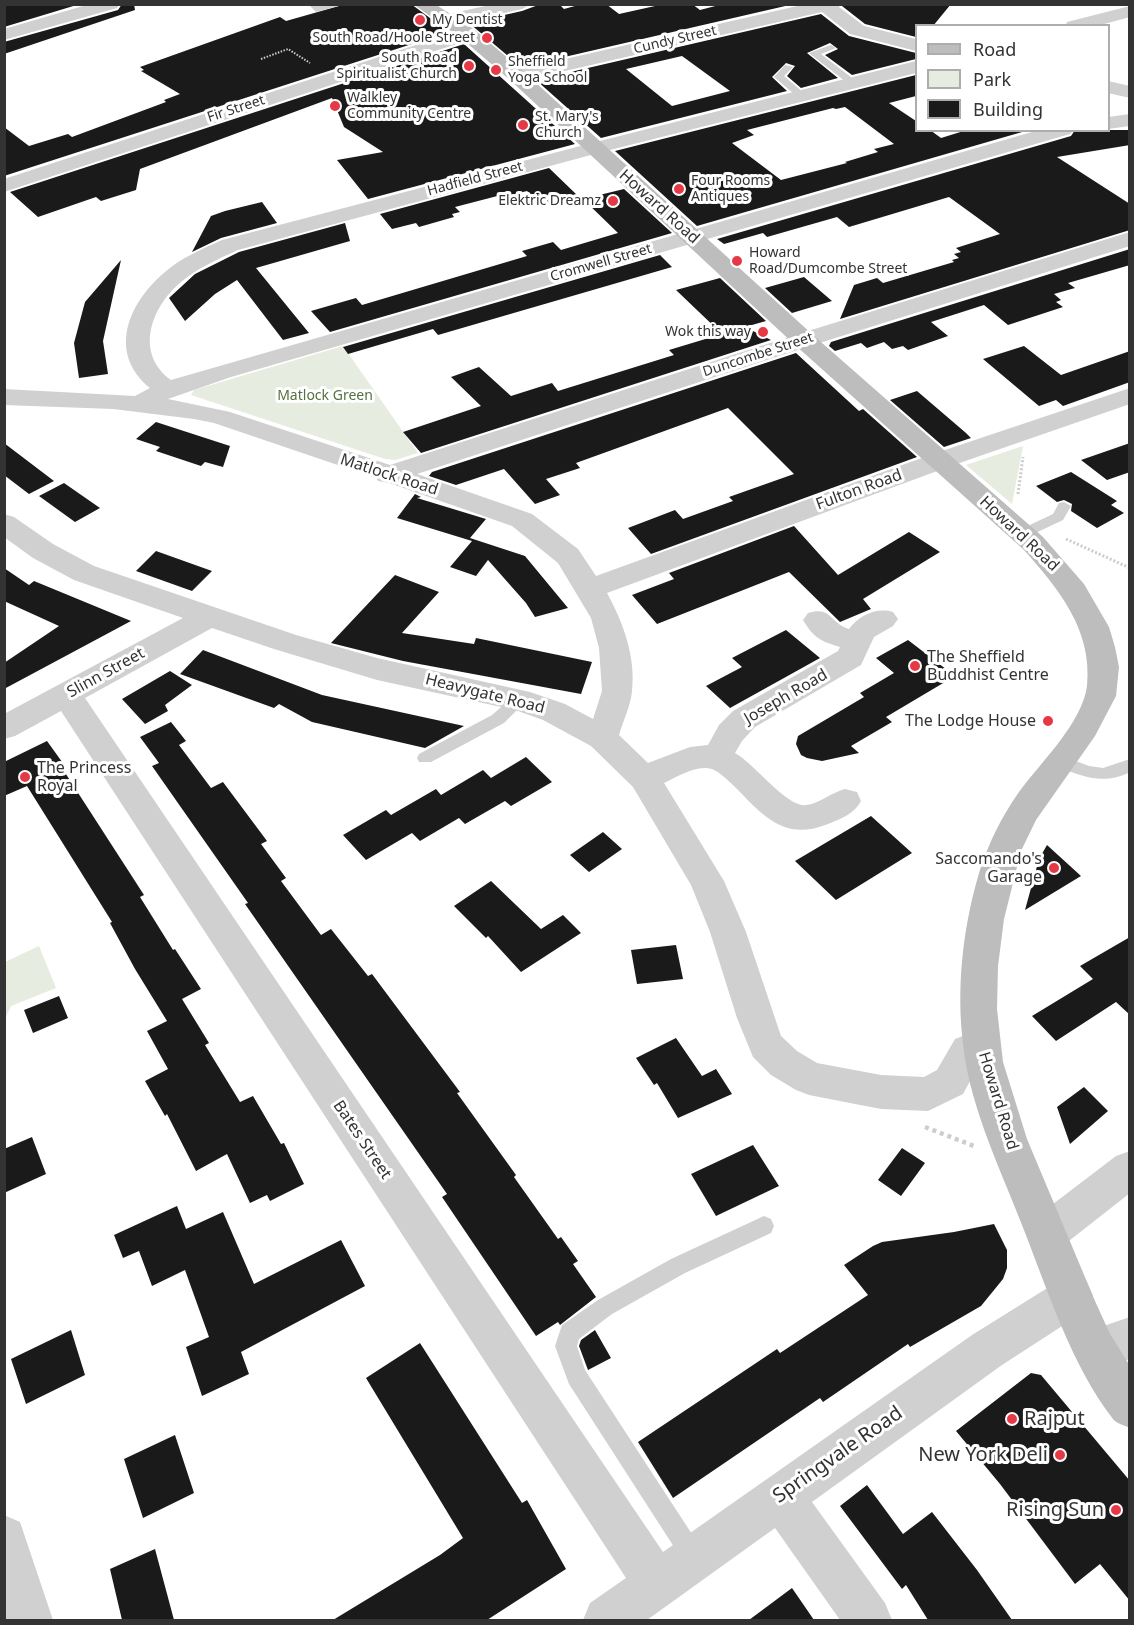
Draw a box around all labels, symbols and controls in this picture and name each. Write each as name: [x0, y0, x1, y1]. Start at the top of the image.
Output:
place label: My Dentist: [432, 12, 503, 28]
marker: My Dentist: [413, 13, 427, 27]
street label: Cundy Street: [632, 22, 718, 58]
legend: [915, 24, 1110, 132]
place label: South Road/Hoole Street: [312, 30, 475, 46]
marker: South Road/Hoole Street: [480, 31, 494, 45]
text: Road: [973, 37, 1016, 61]
place label: South Road Spiritualist Church: [336, 50, 457, 82]
place label: Sheffield Yoga School: [508, 54, 587, 86]
marker: South Road Spiritualist Church: [462, 59, 476, 73]
marker: Sheffield Yoga School: [489, 63, 503, 77]
text: Park: [973, 67, 1011, 91]
place label: Walkley Community Centre: [347, 90, 471, 122]
street label: Fir Street: [205, 92, 267, 126]
text: Building: [973, 97, 1043, 121]
marker: Walkley Community Centre: [328, 99, 342, 113]
place label: St. Mary's Church: [535, 109, 599, 142]
marker: St. Mary's Church: [516, 118, 530, 132]
street label: Hadfield Street: [425, 158, 525, 200]
street label: Howard Road: [615, 166, 703, 248]
place label: Four Rooms Antiques: [691, 173, 770, 206]
marker: Four Rooms Antiques: [672, 182, 686, 196]
place label: Elektric Dreamz: [498, 193, 601, 209]
marker: Elektric Dreamz: [606, 194, 620, 208]
street label: Cromwell Street: [548, 240, 654, 286]
place label: Howard Road/Dumcombe Street: [749, 245, 907, 278]
marker: Howard Road/Dumcombe Street: [730, 254, 744, 268]
place label: Wok this way: [665, 324, 751, 340]
marker: Wok this way: [756, 325, 770, 339]
street label: Duncombe Street: [701, 329, 815, 381]
park label: Matlock Green: [277, 388, 373, 404]
street label: Matlock Road: [338, 450, 440, 500]
street label: Fulton Road: [813, 466, 905, 514]
street label: Howard Road: [975, 492, 1063, 576]
street label: Slinn Street: [64, 644, 148, 702]
place label: The Sheffield Buddhist Centre: [927, 647, 1049, 685]
marker: The Sheffield Buddhist Centre: [908, 659, 922, 673]
street label: Joseph Road: [741, 665, 831, 729]
street label: Heavygate Road: [423, 670, 547, 718]
place label: The Lodge House: [905, 711, 1036, 731]
marker: The Lodge House: [1041, 714, 1055, 728]
place label: The Princess Royal: [37, 758, 131, 796]
marker: The Princess Royal: [18, 770, 32, 784]
place label: Saccomando's Garage: [935, 849, 1042, 887]
marker: Saccomando's Garage: [1047, 861, 1061, 875]
street label: Howard Road: [974, 1050, 1022, 1152]
street label: Bates Street: [329, 1097, 395, 1183]
street label: Springvale Road: [769, 1401, 907, 1509]
place label: Rajput: [1024, 1407, 1085, 1431]
marker: Rajput: [1005, 1412, 1019, 1426]
place label: New York Deli: [918, 1443, 1048, 1467]
marker: New York Deli: [1053, 1448, 1067, 1462]
place label: Rising Sun: [1006, 1498, 1104, 1522]
marker: Rising Sun: [1109, 1503, 1123, 1517]

